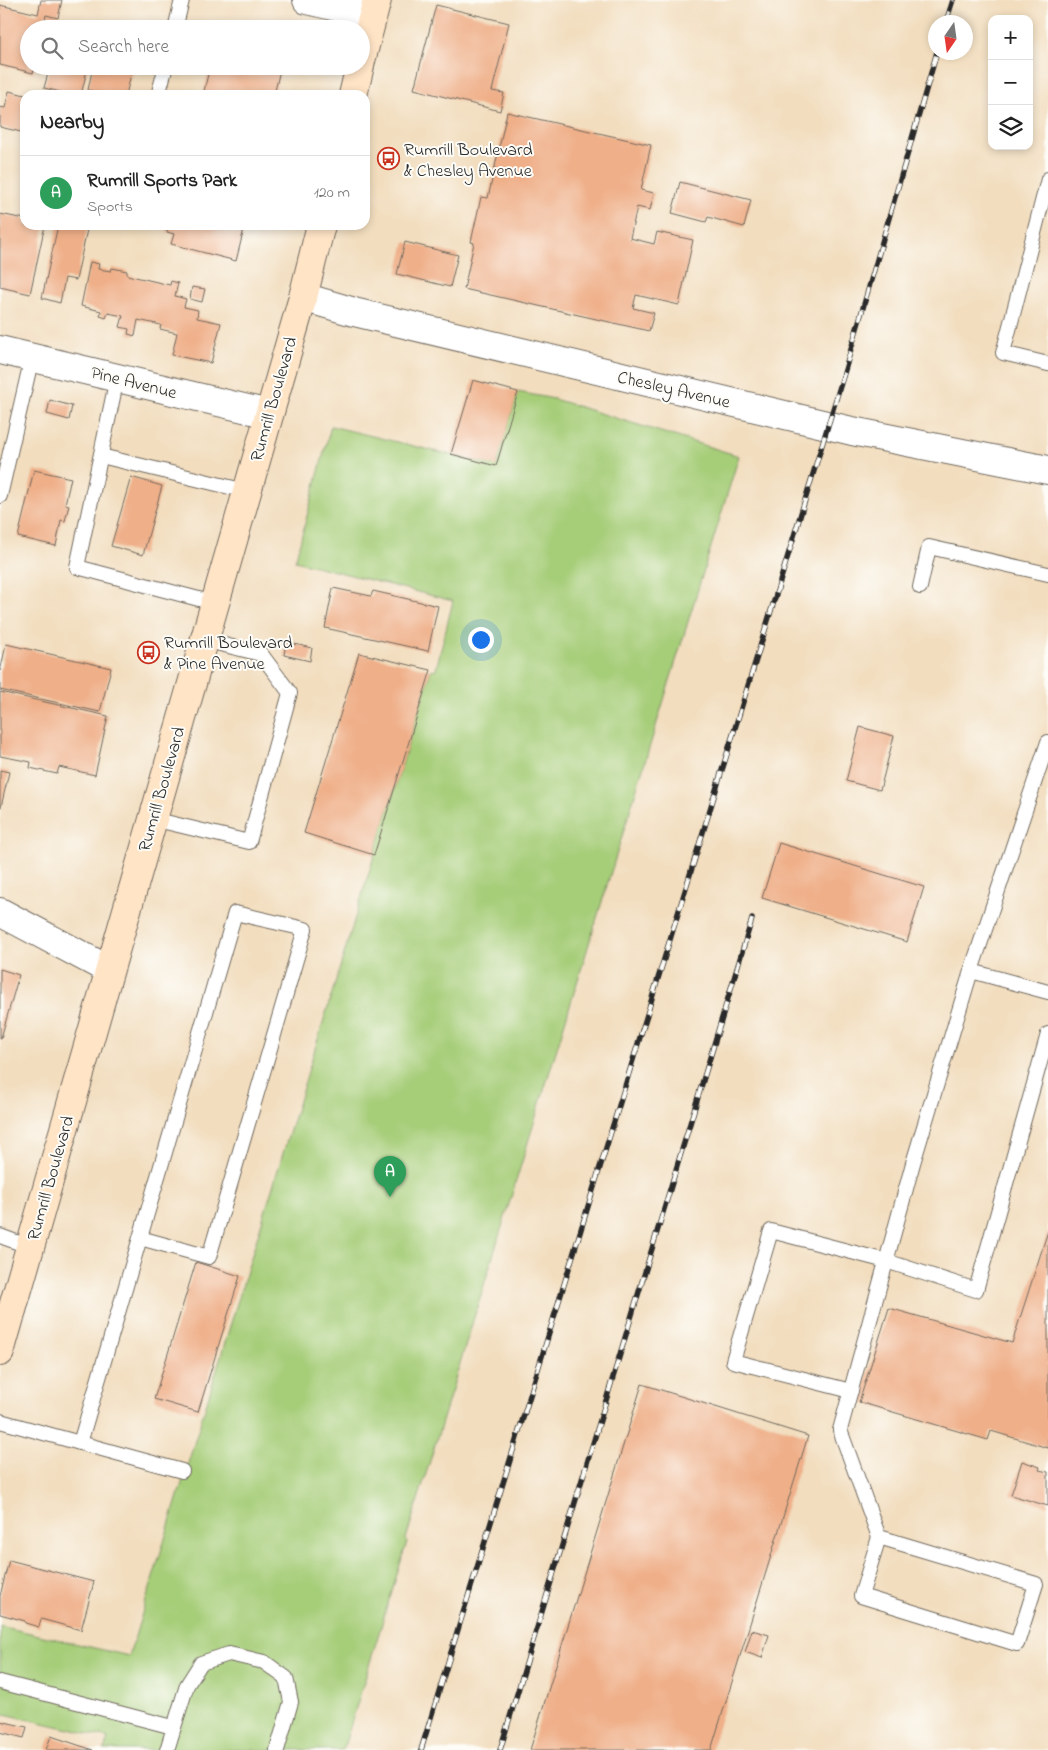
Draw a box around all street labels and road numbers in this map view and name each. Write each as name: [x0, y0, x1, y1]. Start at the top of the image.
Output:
street label: Rumrill Boulevard: [245, 334, 305, 465]
street label: Pine Avenue: [88, 361, 180, 407]
street label: Chesley Avenue: [615, 365, 733, 417]
street label: Rumrill Boulevard: [133, 724, 193, 855]
street label: Rumrill Boulevard: [22, 1113, 82, 1244]

